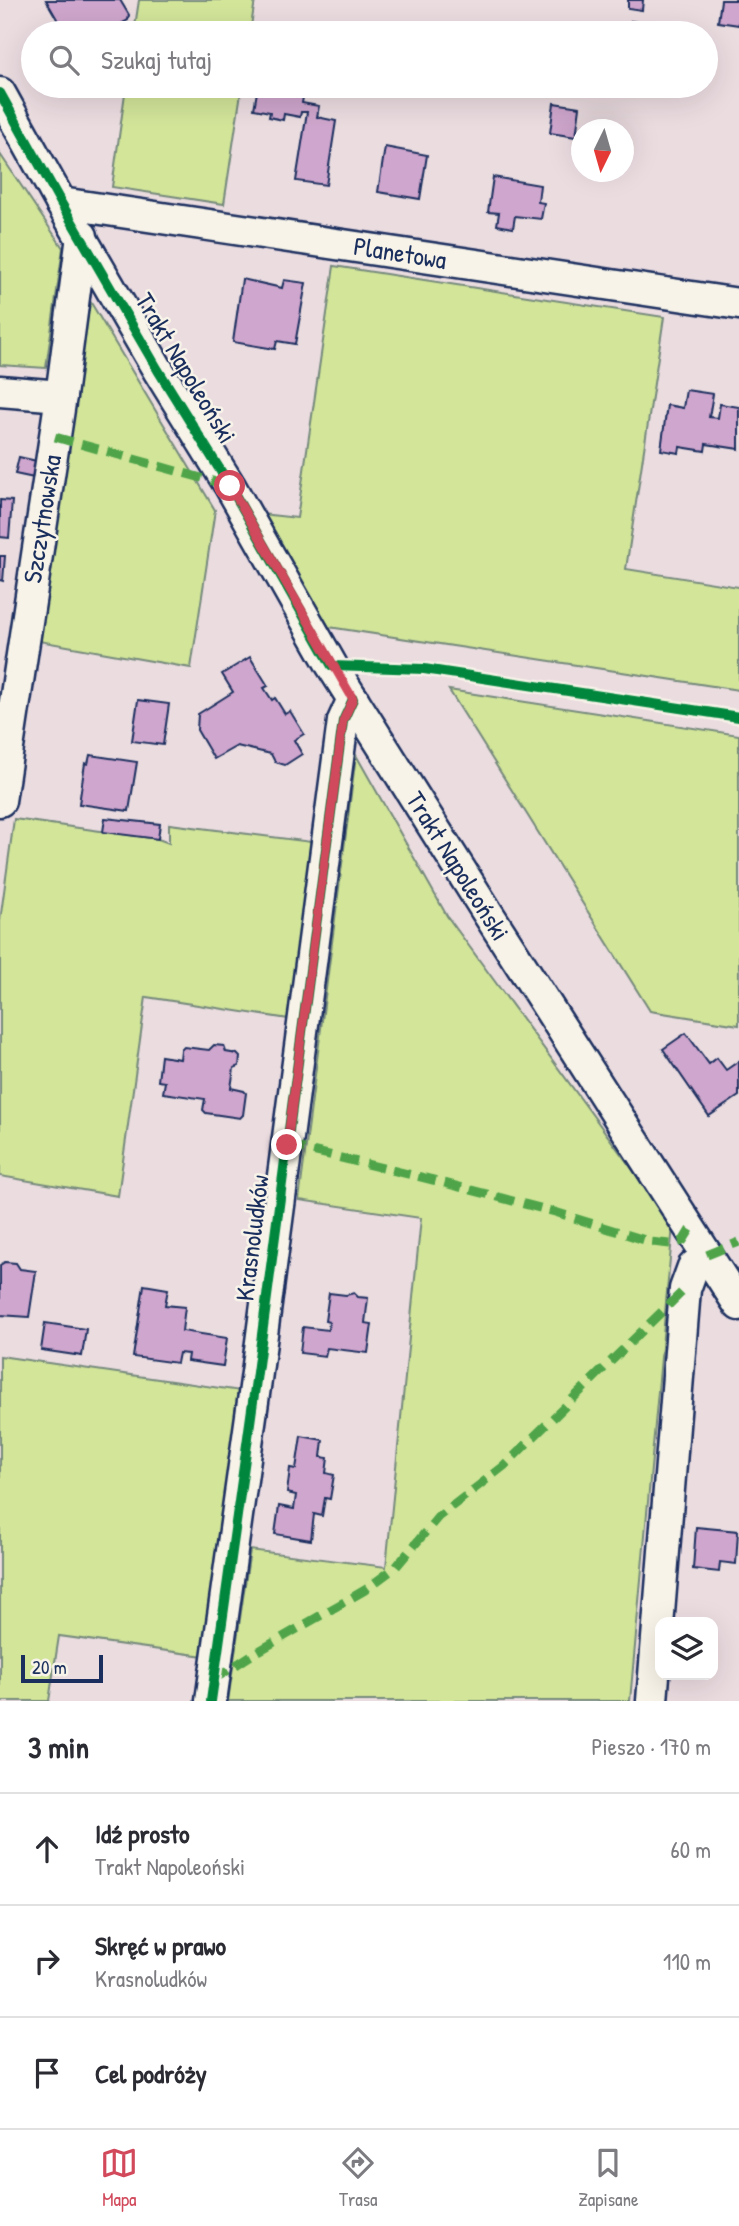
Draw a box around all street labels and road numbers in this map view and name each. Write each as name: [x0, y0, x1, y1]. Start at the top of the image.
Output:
street label: Planetowa: [351, 228, 449, 277]
street label: Trakt Napoleoński: [128, 286, 245, 450]
street label: Szczytnowska: [14, 452, 69, 586]
street label: Trakt Napoleoński: [399, 784, 518, 947]
street label: Krasnoludków: [226, 1173, 277, 1303]

